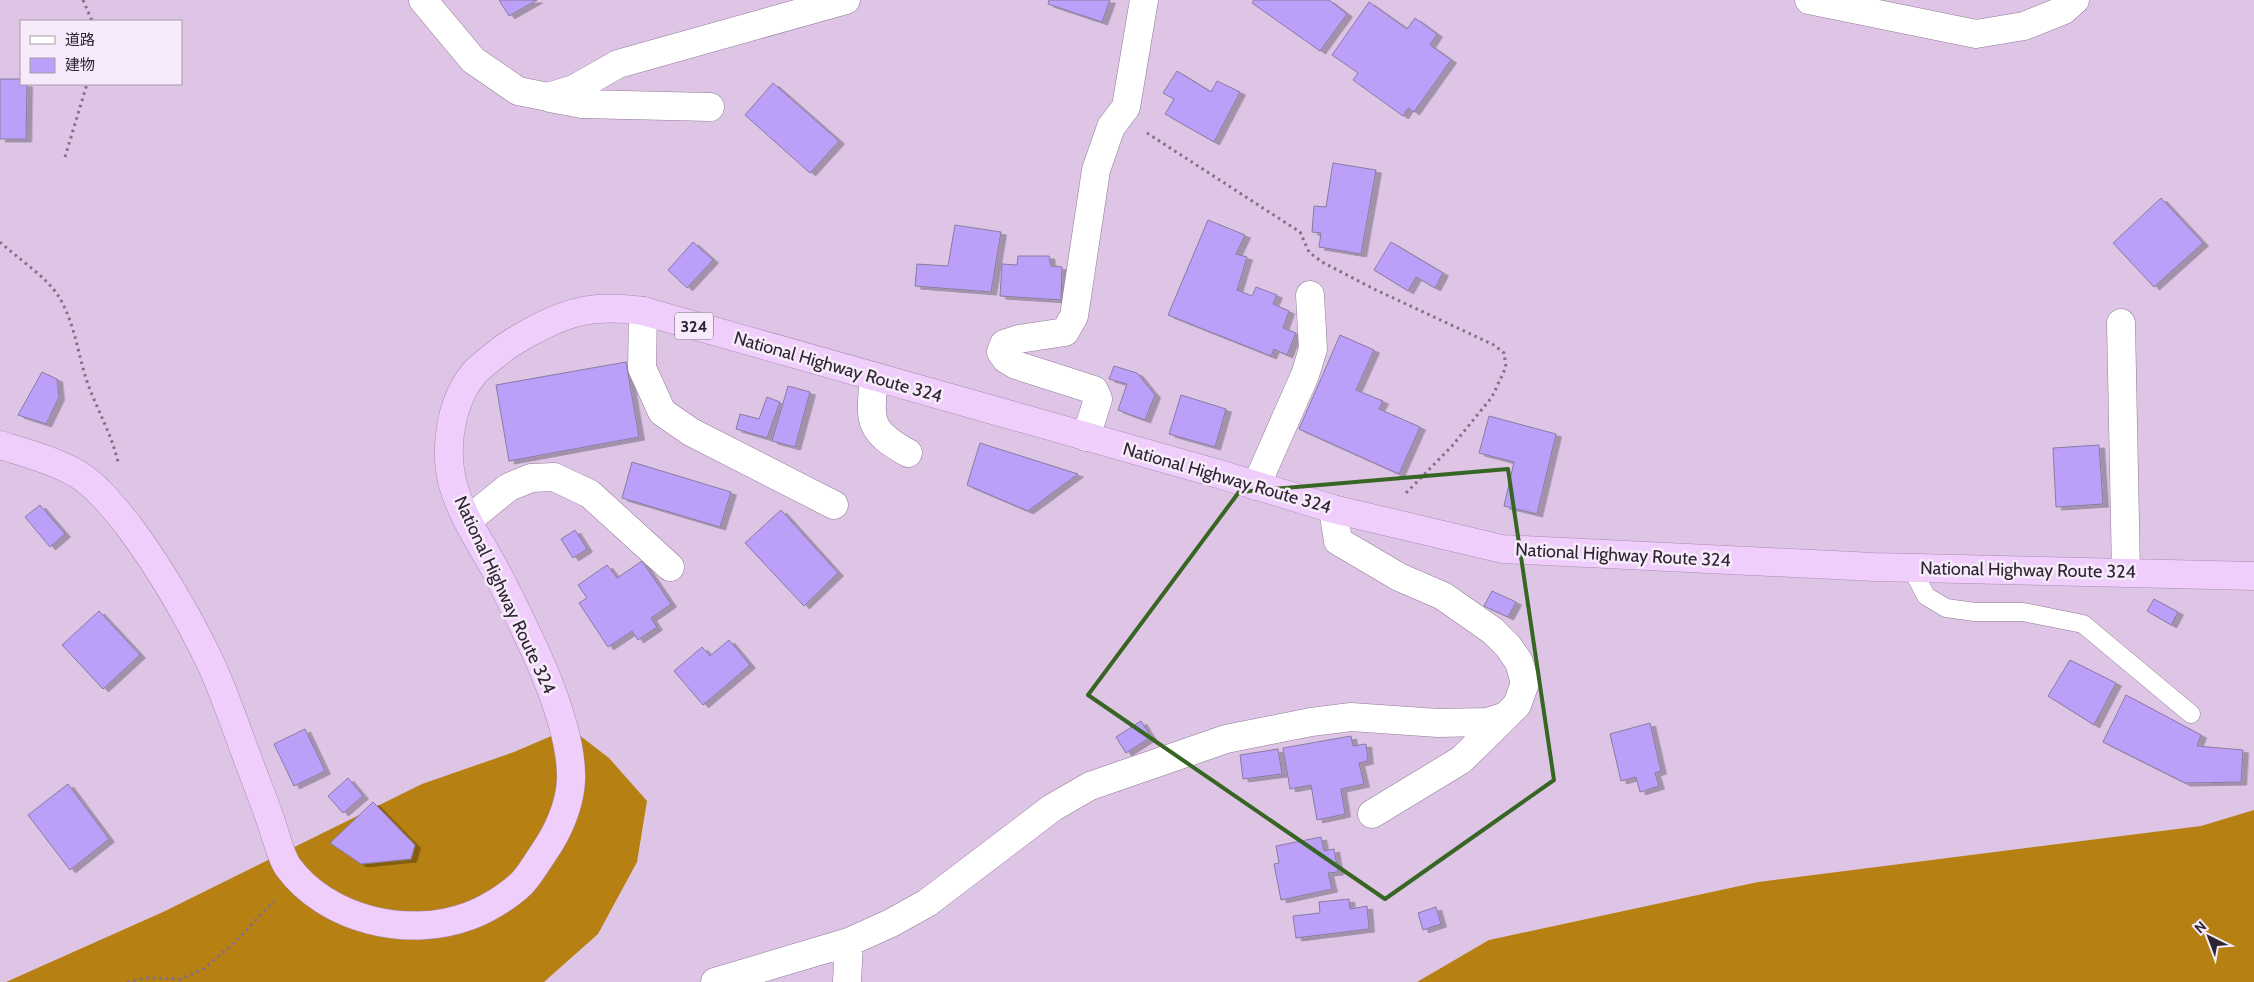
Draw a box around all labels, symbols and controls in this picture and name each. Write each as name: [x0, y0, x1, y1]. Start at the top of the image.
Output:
legend: [20, 20, 182, 85]
text: 道路: [65, 31, 95, 49]
text: 建物: [65, 56, 95, 74]
road number: 324: [675, 312, 713, 340]
street label: National Highway Route 324: [731, 327, 945, 407]
street label: National Highway Route 324: [1120, 438, 1334, 518]
street label: National Highway Route 324: [449, 493, 561, 697]
street label: National Highway Route 324: [1515, 538, 1731, 572]
street label: National Highway Route 324: [1920, 557, 2136, 583]
north arrow: [2184, 912, 2234, 962]
text: N: [2191, 917, 2210, 937]

